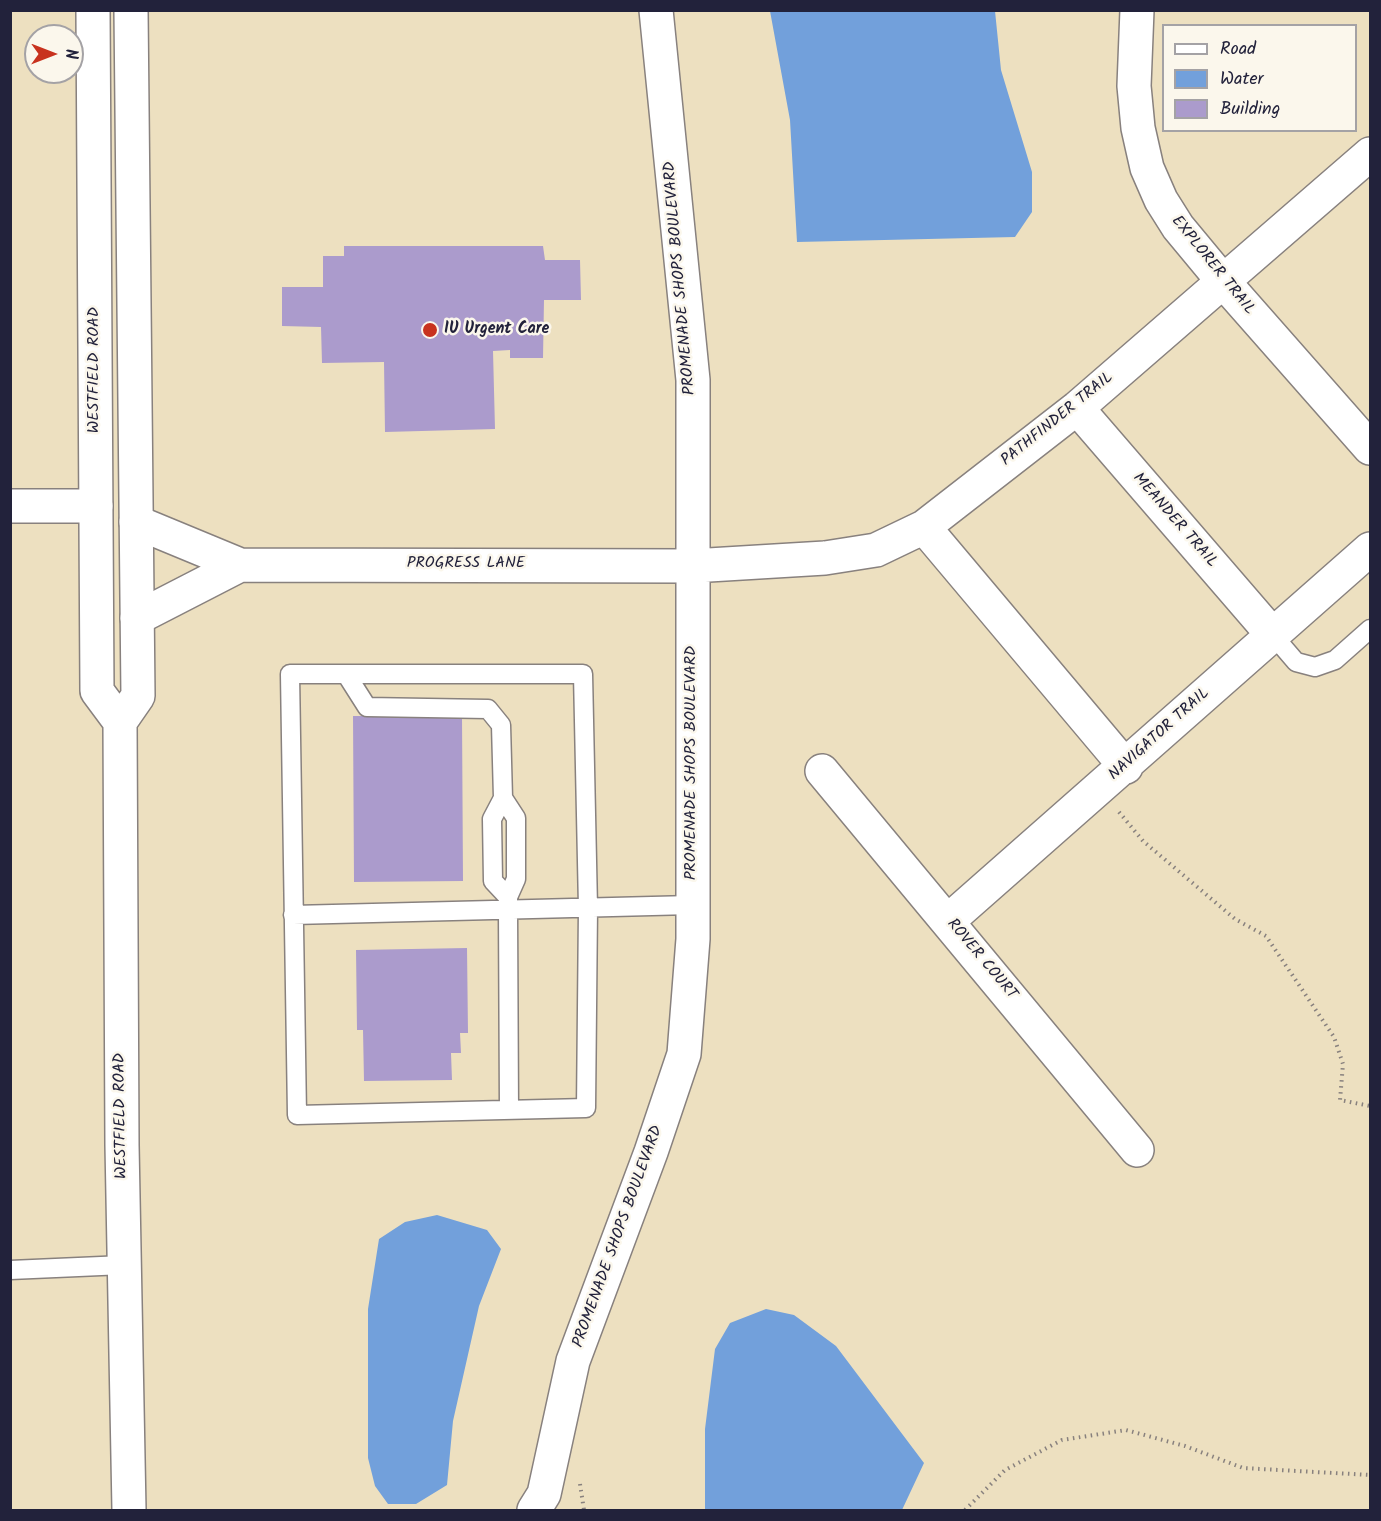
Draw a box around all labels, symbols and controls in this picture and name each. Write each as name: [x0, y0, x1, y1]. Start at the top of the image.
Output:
north arrow: [24, 24, 84, 84]
legend: [1162, 24, 1357, 132]
text: Road: [1220, 35, 1256, 64]
text: N: [58, 49, 83, 59]
text: Water: [1220, 65, 1264, 94]
text: Building: [1220, 95, 1280, 124]
street label: PROMENADE SHOPS BOULEVARD: [661, 160, 701, 396]
street label: EXPLORER TRAIL: [1166, 212, 1258, 320]
street label: WESTFIELD ROAD: [85, 307, 105, 433]
place label: IU Urgent Care: [444, 320, 549, 340]
marker: IU Urgent Care: [421, 321, 439, 339]
street label: PATHFINDER TRAIL: [998, 369, 1118, 471]
street label: MEANDER TRAIL: [1128, 470, 1220, 572]
street label: PROGRESS LANE: [407, 554, 525, 574]
street label: PROMENADE SHOPS BOULEVARD: [682, 646, 702, 880]
street label: NAVIGATOR TRAIL: [1106, 685, 1214, 785]
street label: ROVER COURT: [942, 916, 1020, 1004]
street label: WESTFIELD ROAD: [111, 1053, 133, 1179]
street label: PROMENADE SHOPS BOULEVARD: [570, 1123, 668, 1351]

